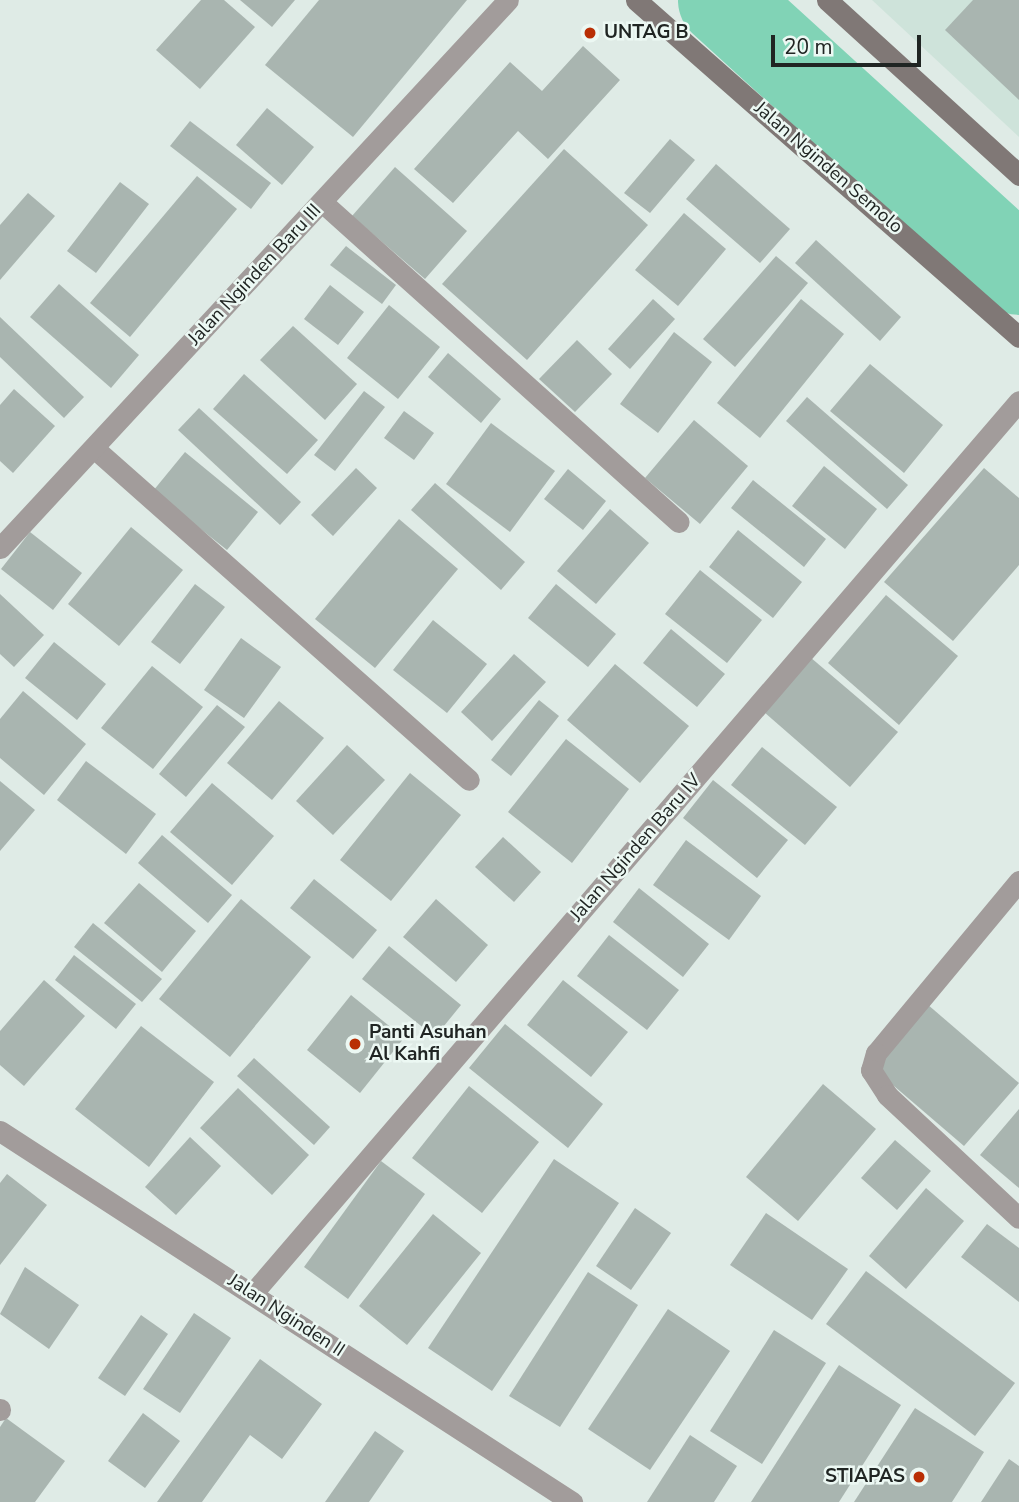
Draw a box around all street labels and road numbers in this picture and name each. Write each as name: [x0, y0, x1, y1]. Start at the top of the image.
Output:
street label: Jalan Nginden Semolo: [749, 97, 907, 239]
street label: Jalan Nginden Baru III: [184, 200, 326, 350]
street label: Jalan Nginden Baru IV: [566, 770, 706, 926]
street label: Jalan Nginden II: [223, 1270, 349, 1362]

